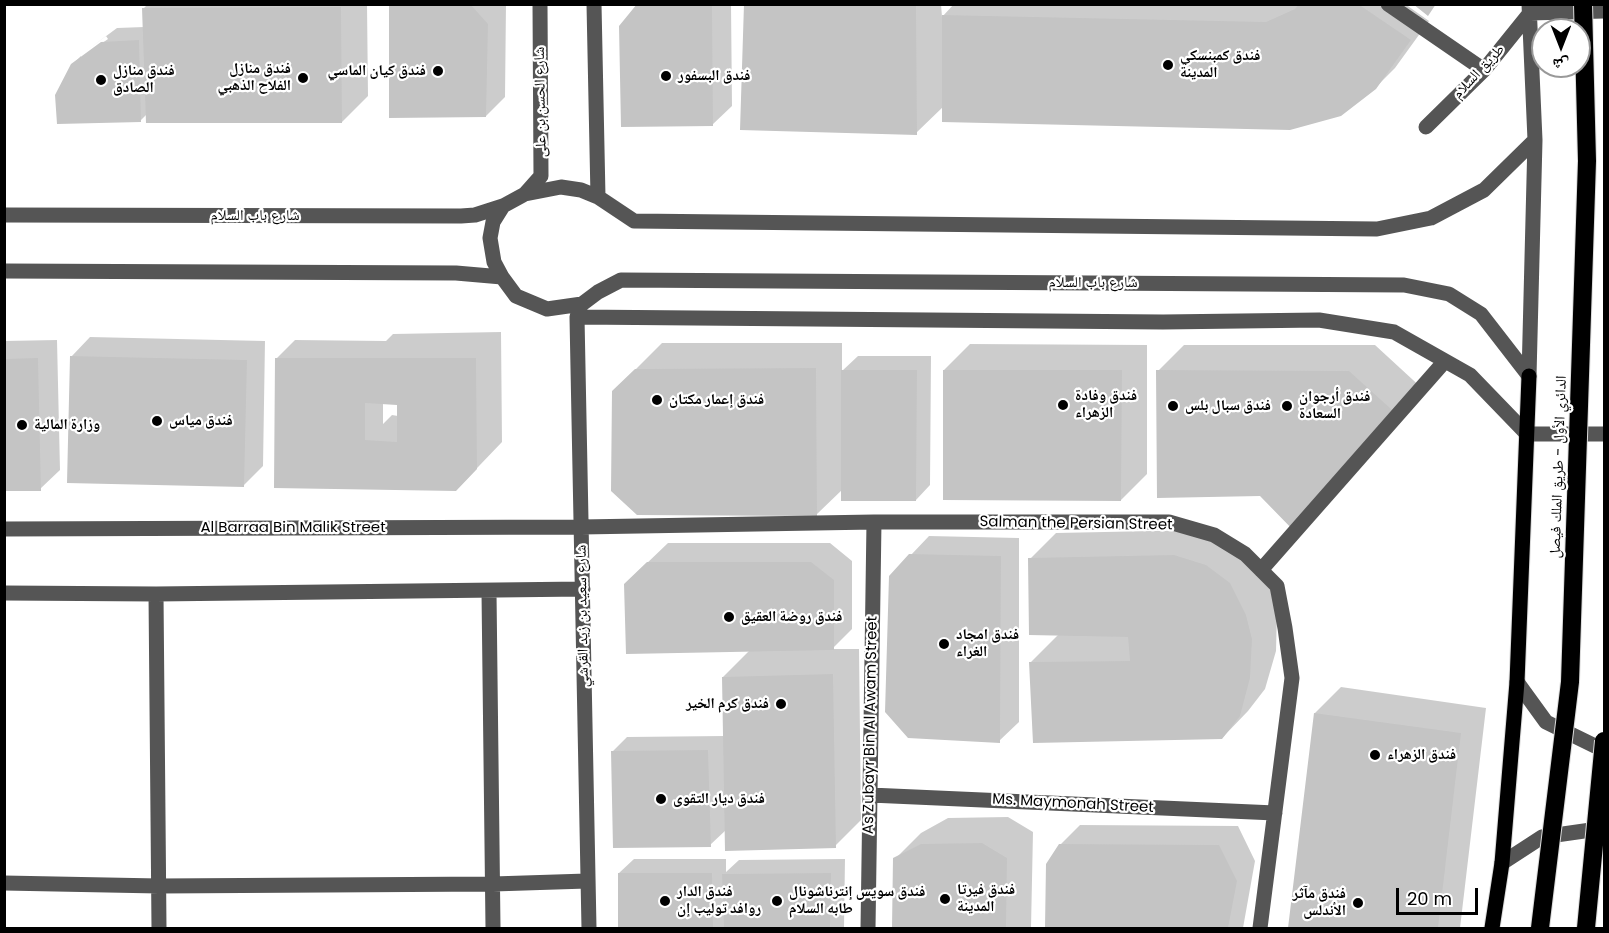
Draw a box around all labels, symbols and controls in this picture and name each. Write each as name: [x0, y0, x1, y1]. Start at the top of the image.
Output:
north arrow: [1531, 18, 1591, 78]
street label: طريق السلام: [1449, 41, 1509, 103]
street label: شارع الحسن بن على: [531, 47, 551, 157]
place label: فندق كمبنسكي المدينة: [1180, 47, 1260, 82]
text: ش: [1553, 53, 1570, 76]
marker: فندق كمبنسكي المدينة: [1161, 58, 1175, 72]
place label: فندق منازل الفلاح الذهبي: [218, 60, 291, 95]
place label: فندق منازل الصادق: [113, 62, 175, 97]
place label: فندق كيان الماسي: [327, 62, 426, 80]
marker: فندق كيان الماسي: [431, 64, 445, 78]
place label: فندق البسفور: [678, 67, 751, 85]
marker: فندق البسفور: [659, 69, 673, 83]
marker: فندق منازل الفلاح الذهبي: [296, 71, 310, 85]
marker: فندق منازل الصادق: [94, 73, 108, 87]
street label: شارع باب السلام: [210, 207, 300, 225]
street label: شارع باب السلام: [1048, 274, 1138, 292]
street label: الدائري الأول - طريق الملك فيصل: [1547, 375, 1571, 559]
place label: فندق وفادة الزهراء: [1075, 387, 1137, 422]
place label: فندق أرجوان السعادة: [1299, 388, 1370, 423]
place label: فندق إعمار مكتان: [669, 391, 764, 409]
marker: فندق إعمار مكتان: [650, 393, 664, 407]
place label: فندق سبال بلس: [1185, 397, 1271, 415]
marker: فندق وفادة الزهراء: [1056, 398, 1070, 412]
marker: فندق سبال بلس: [1166, 399, 1180, 413]
marker: فندق أرجوان السعادة: [1280, 399, 1294, 413]
place label: فندق مياس: [169, 412, 233, 430]
marker: فندق مياس: [150, 414, 164, 428]
place label: وزارة المالية: [34, 416, 100, 434]
marker: وزارة المالية: [15, 418, 29, 432]
street label: Salman the Persian Street: [979, 513, 1173, 535]
street label: Al Barraa Bin Malik Street: [200, 519, 386, 537]
street label: شارع سعيد بن زيد القرشي: [573, 544, 593, 688]
place label: فندق روضة العقيق: [741, 608, 843, 626]
marker: فندق روضة العقيق: [722, 610, 736, 624]
street label: As Zubayr Bin Al Awam Street: [860, 616, 882, 834]
place label: فندق امجاد الغراء: [956, 626, 1019, 661]
marker: فندق امجاد الغراء: [937, 637, 951, 651]
place label: فندق كرم الخير: [686, 695, 769, 713]
marker: فندق كرم الخير: [774, 697, 788, 711]
place label: فندق الزهراء: [1387, 746, 1456, 764]
marker: فندق الزهراء: [1368, 748, 1382, 762]
place label: فندق ديار التقوى: [673, 790, 765, 808]
street label: Ms. Maymonah Street: [992, 791, 1154, 817]
marker: فندق ديار التقوى: [654, 792, 668, 806]
scale bar: [1399, 876, 1482, 914]
place label: فندق فيرتا المدينة: [957, 881, 1015, 916]
place label: فندق الدار روافد توليب إن: [677, 883, 761, 918]
place label: فندق سويس إنترناشونال طابه السلام: [789, 883, 925, 918]
place label: فندق مآثر الأندلس: [1292, 885, 1346, 920]
text: 20 m: [1407, 886, 1452, 911]
marker: فندق فيرتا المدينة: [938, 892, 952, 906]
marker: فندق الدار روافد توليب إن: [658, 894, 672, 908]
marker: فندق سويس إنترناشونال طابه السلام: [770, 894, 784, 908]
marker: فندق مآثر الأندلس: [1351, 896, 1365, 910]

